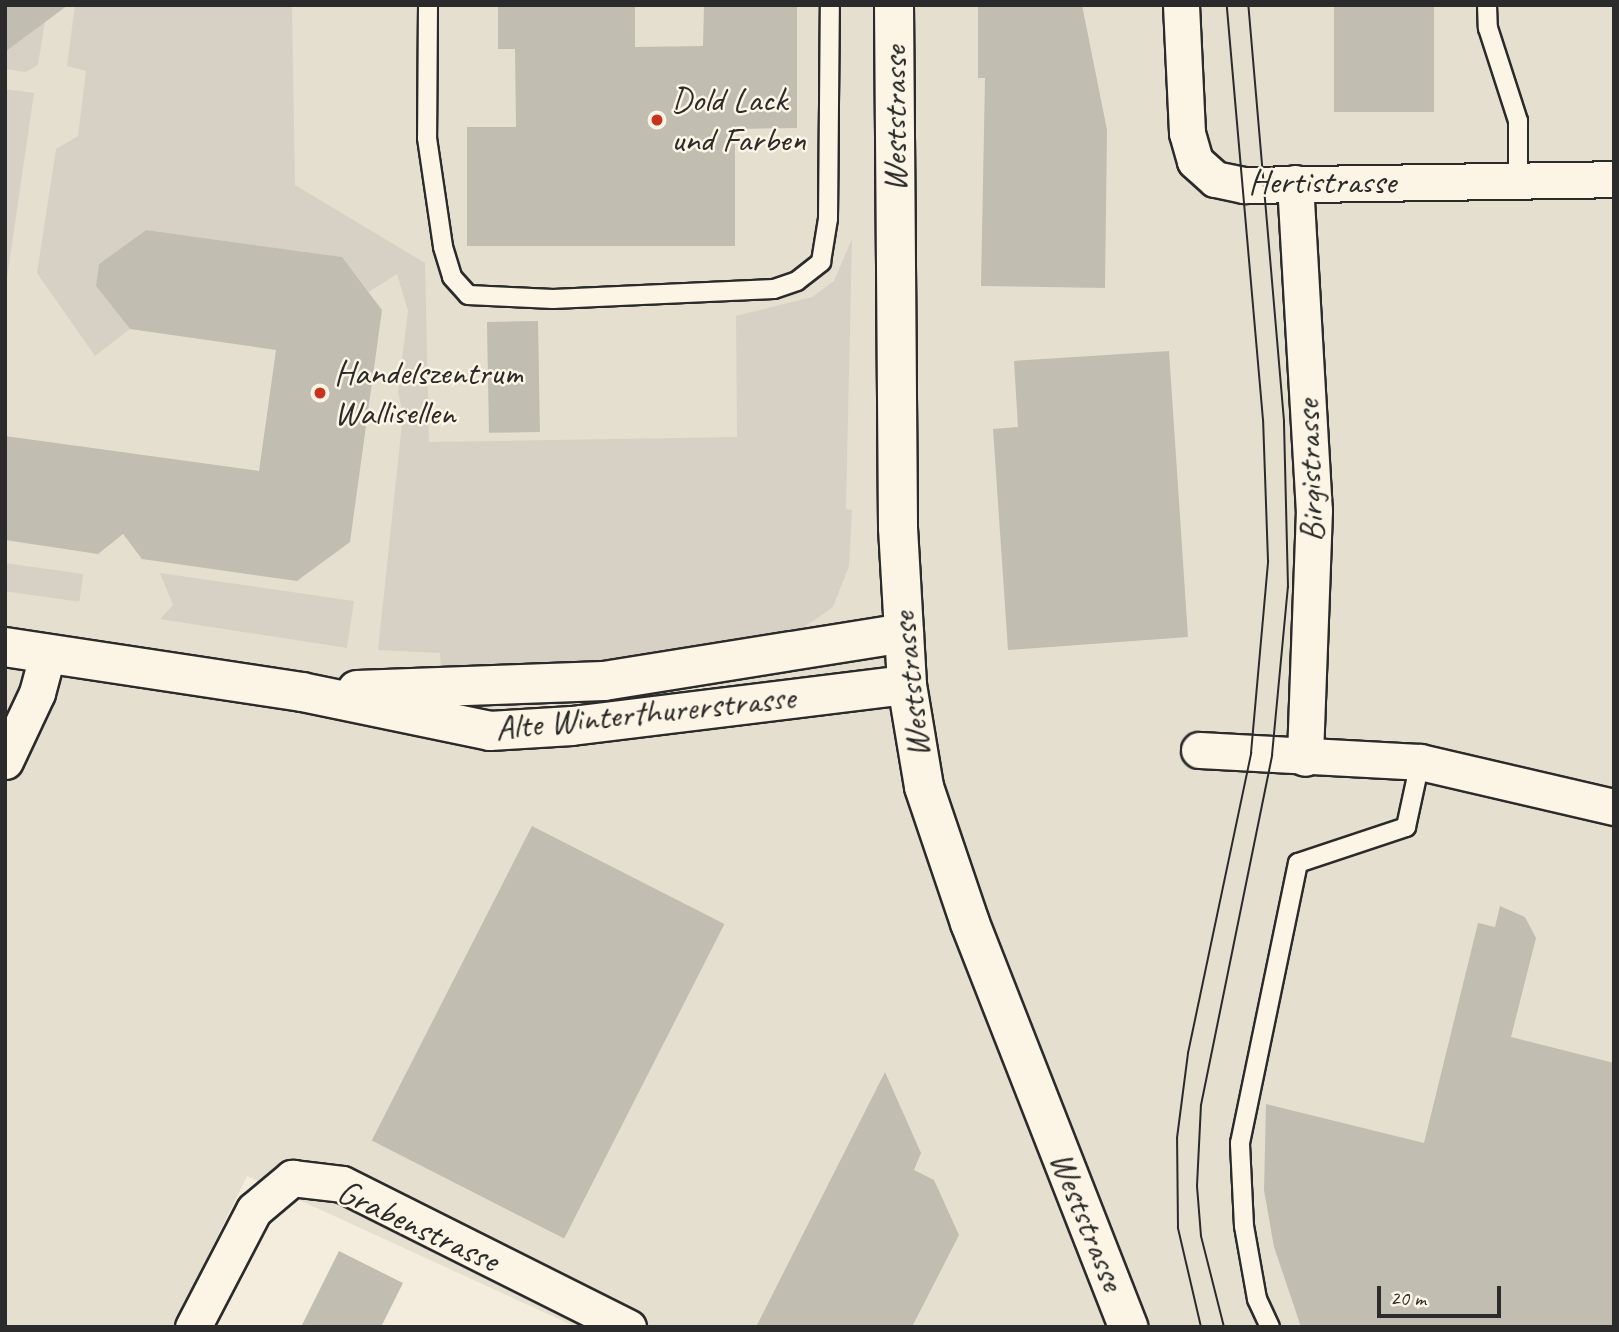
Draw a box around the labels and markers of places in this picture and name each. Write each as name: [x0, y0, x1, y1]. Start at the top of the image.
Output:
place label: Dold Lack und Farben: [671, 79, 807, 161]
marker: Dold Lack und Farben: [649, 112, 665, 128]
place label: Handelszentrum Wallisellen: [334, 352, 523, 434]
marker: Handelszentrum Wallisellen: [312, 385, 328, 401]

